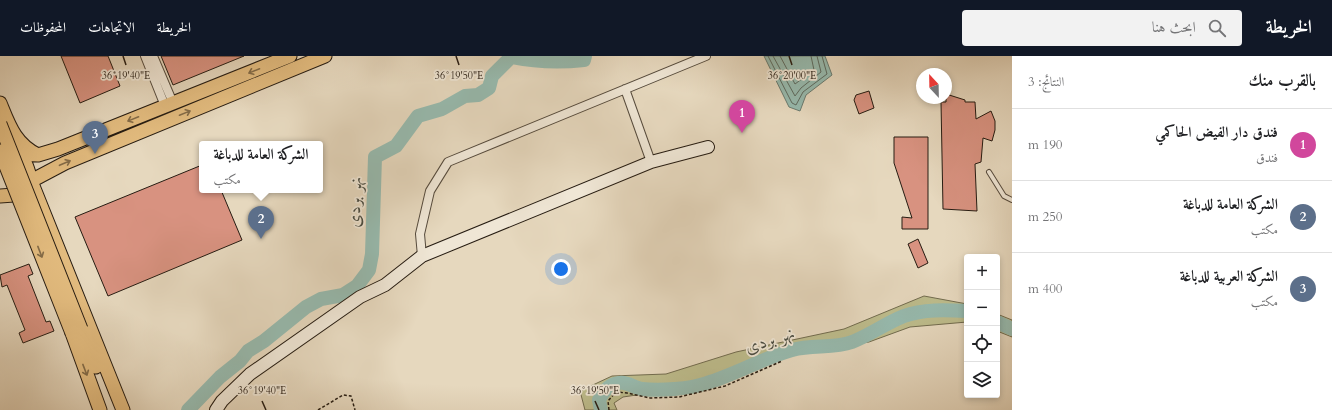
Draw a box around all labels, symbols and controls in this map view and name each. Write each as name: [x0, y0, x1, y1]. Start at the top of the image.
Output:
search box: [962, 10, 1242, 46]
text: الخريطة: [1266, 14, 1312, 40]
text: ابحث هنا: [1152, 17, 1196, 37]
icon: search: [1206, 17, 1228, 39]
text: المحفوظات: [20, 18, 66, 37]
text: الاتجاهات: [88, 18, 135, 37]
text: الخريطة: [157, 18, 191, 37]
one-way arrow: [248, 67, 260, 75]
north arrow: [916, 68, 952, 104]
text: 36°19'40"E: [102, 69, 150, 83]
text: 36°19'50"E: [435, 69, 483, 83]
text: 36°20'00"E: [768, 69, 816, 83]
text: بالقرب منك: [1249, 69, 1316, 92]
text: النتائج: 3: [1028, 73, 1064, 91]
pin: 1: [729, 100, 755, 133]
one-way arrow: [179, 109, 191, 117]
one-way arrow: [128, 116, 140, 124]
pin: 3: [82, 121, 108, 154]
text: فندق دار الفيض الحاكمي: [1155, 122, 1278, 142]
text: 190 m: [1028, 136, 1062, 154]
text: 1: [1300, 136, 1306, 154]
popup: [199, 141, 323, 193]
text: الشركة العامة للدباغة: [213, 144, 309, 164]
text: فندق: [1256, 149, 1278, 167]
one-way arrow: [59, 159, 71, 166]
text: مكتب: [213, 171, 241, 189]
water label: نهر بردى: [342, 176, 368, 228]
text: الشركة العامة للدباغة: [1183, 194, 1278, 214]
pin: 2: [248, 206, 274, 239]
text: 250 m: [1028, 208, 1062, 226]
text: 2: [1300, 208, 1306, 226]
text: مكتب: [1251, 221, 1278, 239]
one-way arrow: [37, 246, 45, 258]
map controls: [964, 254, 1000, 398]
button: +: [964, 254, 1000, 290]
your location: [551, 259, 571, 279]
text: الشركة العربية للدباغة: [1180, 266, 1278, 286]
text: 400 m: [1028, 280, 1062, 298]
text: 3: [1300, 280, 1306, 298]
button: −: [964, 290, 1000, 326]
text: مكتب: [1251, 293, 1278, 311]
water label: نهر بردى: [742, 320, 798, 360]
button: locate: [964, 326, 1000, 362]
button: layers: [964, 362, 1000, 398]
one-way arrow: [82, 363, 90, 375]
text: 36°19'40"E: [238, 384, 286, 398]
text: 36°19'50"E: [571, 384, 619, 398]

